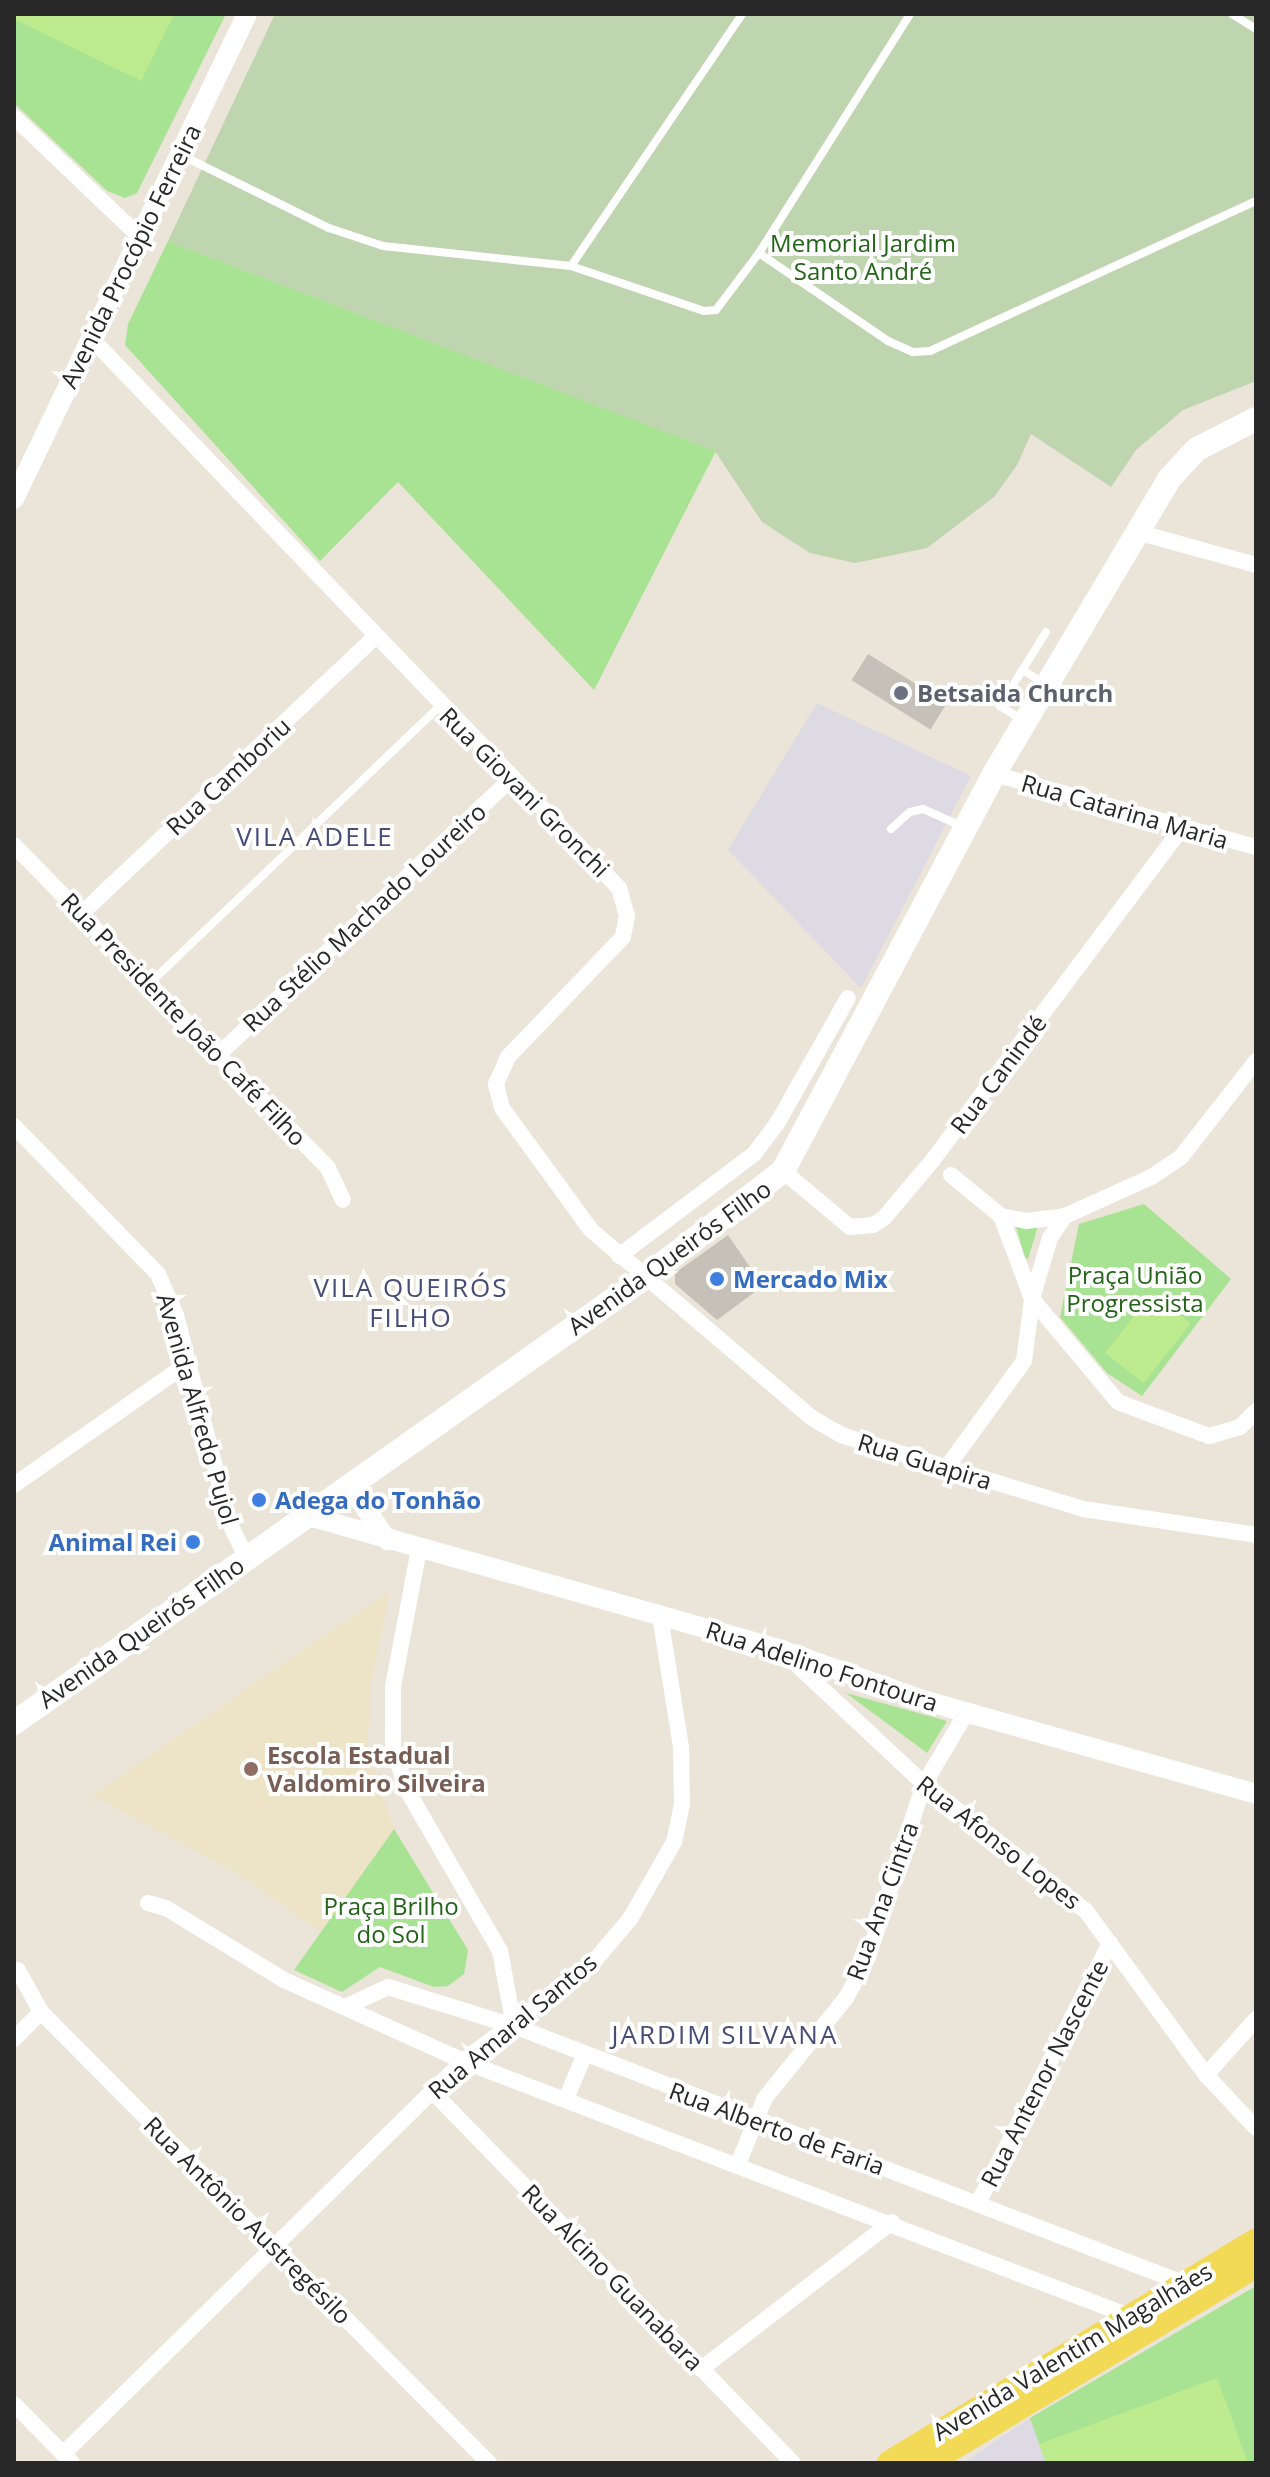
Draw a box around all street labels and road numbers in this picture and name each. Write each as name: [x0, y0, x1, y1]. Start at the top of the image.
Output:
street label: Avenida Procópio Ferreira: [54, 119, 206, 393]
street label: Rua Giovani Gronchi: [434, 701, 616, 883]
street label: Rua Camboriu: [160, 711, 296, 841]
street label: Rua Catarina Maria: [1018, 768, 1232, 854]
street label: Rua Stélio Machado Loureiro: [236, 797, 492, 1037]
street label: Rua Presidente João Café Filho: [55, 887, 313, 1151]
street label: Rua Canindé: [944, 1009, 1052, 1139]
street label: Avenida Queirós Filho: [562, 1174, 776, 1340]
street label: Avenida Alfredo Pujol: [151, 1290, 245, 1528]
street label: Rua Guapira: [855, 1427, 995, 1495]
street label: Avenida Queirós Filho: [33, 1550, 249, 1714]
street label: Rua Adelino Fontoura: [702, 1615, 942, 1717]
street label: Rua Afonso Lopes: [911, 1769, 1087, 1915]
street label: Rua Ana Cintra: [840, 1818, 924, 1984]
street label: Rua Amaral Santos: [422, 1947, 602, 2105]
street label: Rua Antenor Nascente: [974, 1955, 1114, 2191]
street label: Rua Alberto de Faria: [665, 2076, 889, 2180]
street label: Rua Antônio Austregésilo: [138, 2110, 358, 2330]
street label: Rua Alcino Guanabara: [517, 2178, 709, 2376]
street label: Avenida Valentim Magalhães: [927, 2256, 1217, 2446]

